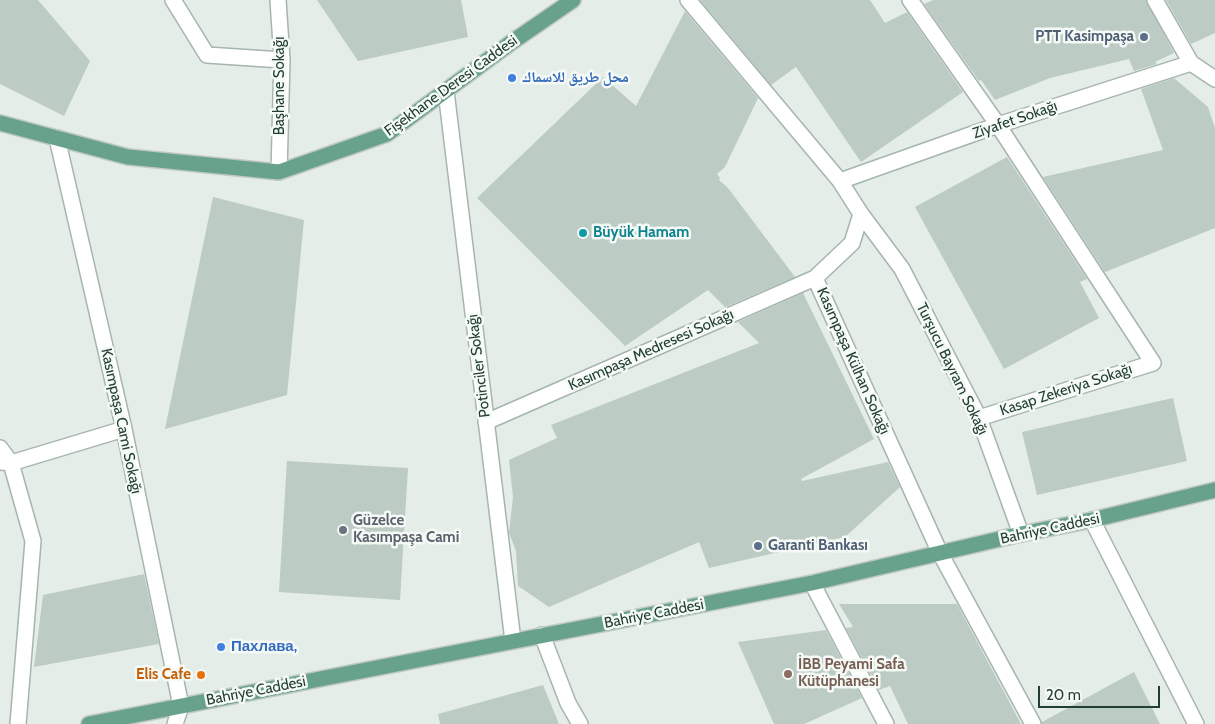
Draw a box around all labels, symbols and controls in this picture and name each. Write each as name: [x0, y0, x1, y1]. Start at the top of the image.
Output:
place label: PTT Kasimpaşa: [1035, 28, 1134, 46]
marker: PTT Kasimpaşa: [1138, 31, 1150, 43]
street label: Fişekhane Deresi Caddesi: [381, 32, 521, 140]
street label: Başhane Sokağı: [271, 37, 289, 135]
place label: محل طريق للاسماك: [522, 69, 629, 87]
marker: محل طريق للاسماك: [506, 72, 518, 84]
street label: Ziyafet Sokağı: [970, 97, 1060, 143]
place label: Büyük Hamam: [593, 224, 689, 242]
marker: Büyük Hamam: [577, 227, 589, 239]
street label: Kasımpaşa Külhan Sokağı: [813, 285, 893, 437]
street label: Turşucu Bayram Sokağı: [912, 300, 992, 438]
street label: Kasımpaşa Medresesi Sokağı: [566, 305, 736, 395]
street label: Potinciler Sokağı: [464, 313, 494, 419]
street label: Kasımpaşa Cami Sokağı: [97, 347, 145, 495]
street label: Kasap Zekeriya Sokağı: [998, 360, 1134, 420]
street label: Bahriye Caddesi: [999, 510, 1101, 548]
place label: Güzelce Kasımpaşa Cami: [353, 512, 459, 547]
marker: Güzelce Kasımpaşa Cami: [337, 524, 349, 536]
place label: Garanti Bankası: [768, 537, 868, 555]
marker: Garanti Bankası: [752, 540, 764, 552]
street label: Bahriye Caddesi: [603, 596, 705, 632]
place label: Пахлава,: [231, 638, 297, 656]
marker: Пахлава,: [215, 641, 227, 653]
place label: İBB Peyami Safa Kütüphanesi: [798, 656, 905, 691]
place label: Elis Cafe: [136, 666, 191, 684]
marker: İBB Peyami Safa Kütüphanesi: [782, 668, 794, 680]
marker: Elis Cafe: [195, 669, 207, 681]
street label: Bahriye Caddesi: [205, 673, 307, 709]
scale bar: [1040, 676, 1162, 708]
text: 20 m: [1046, 686, 1081, 704]

